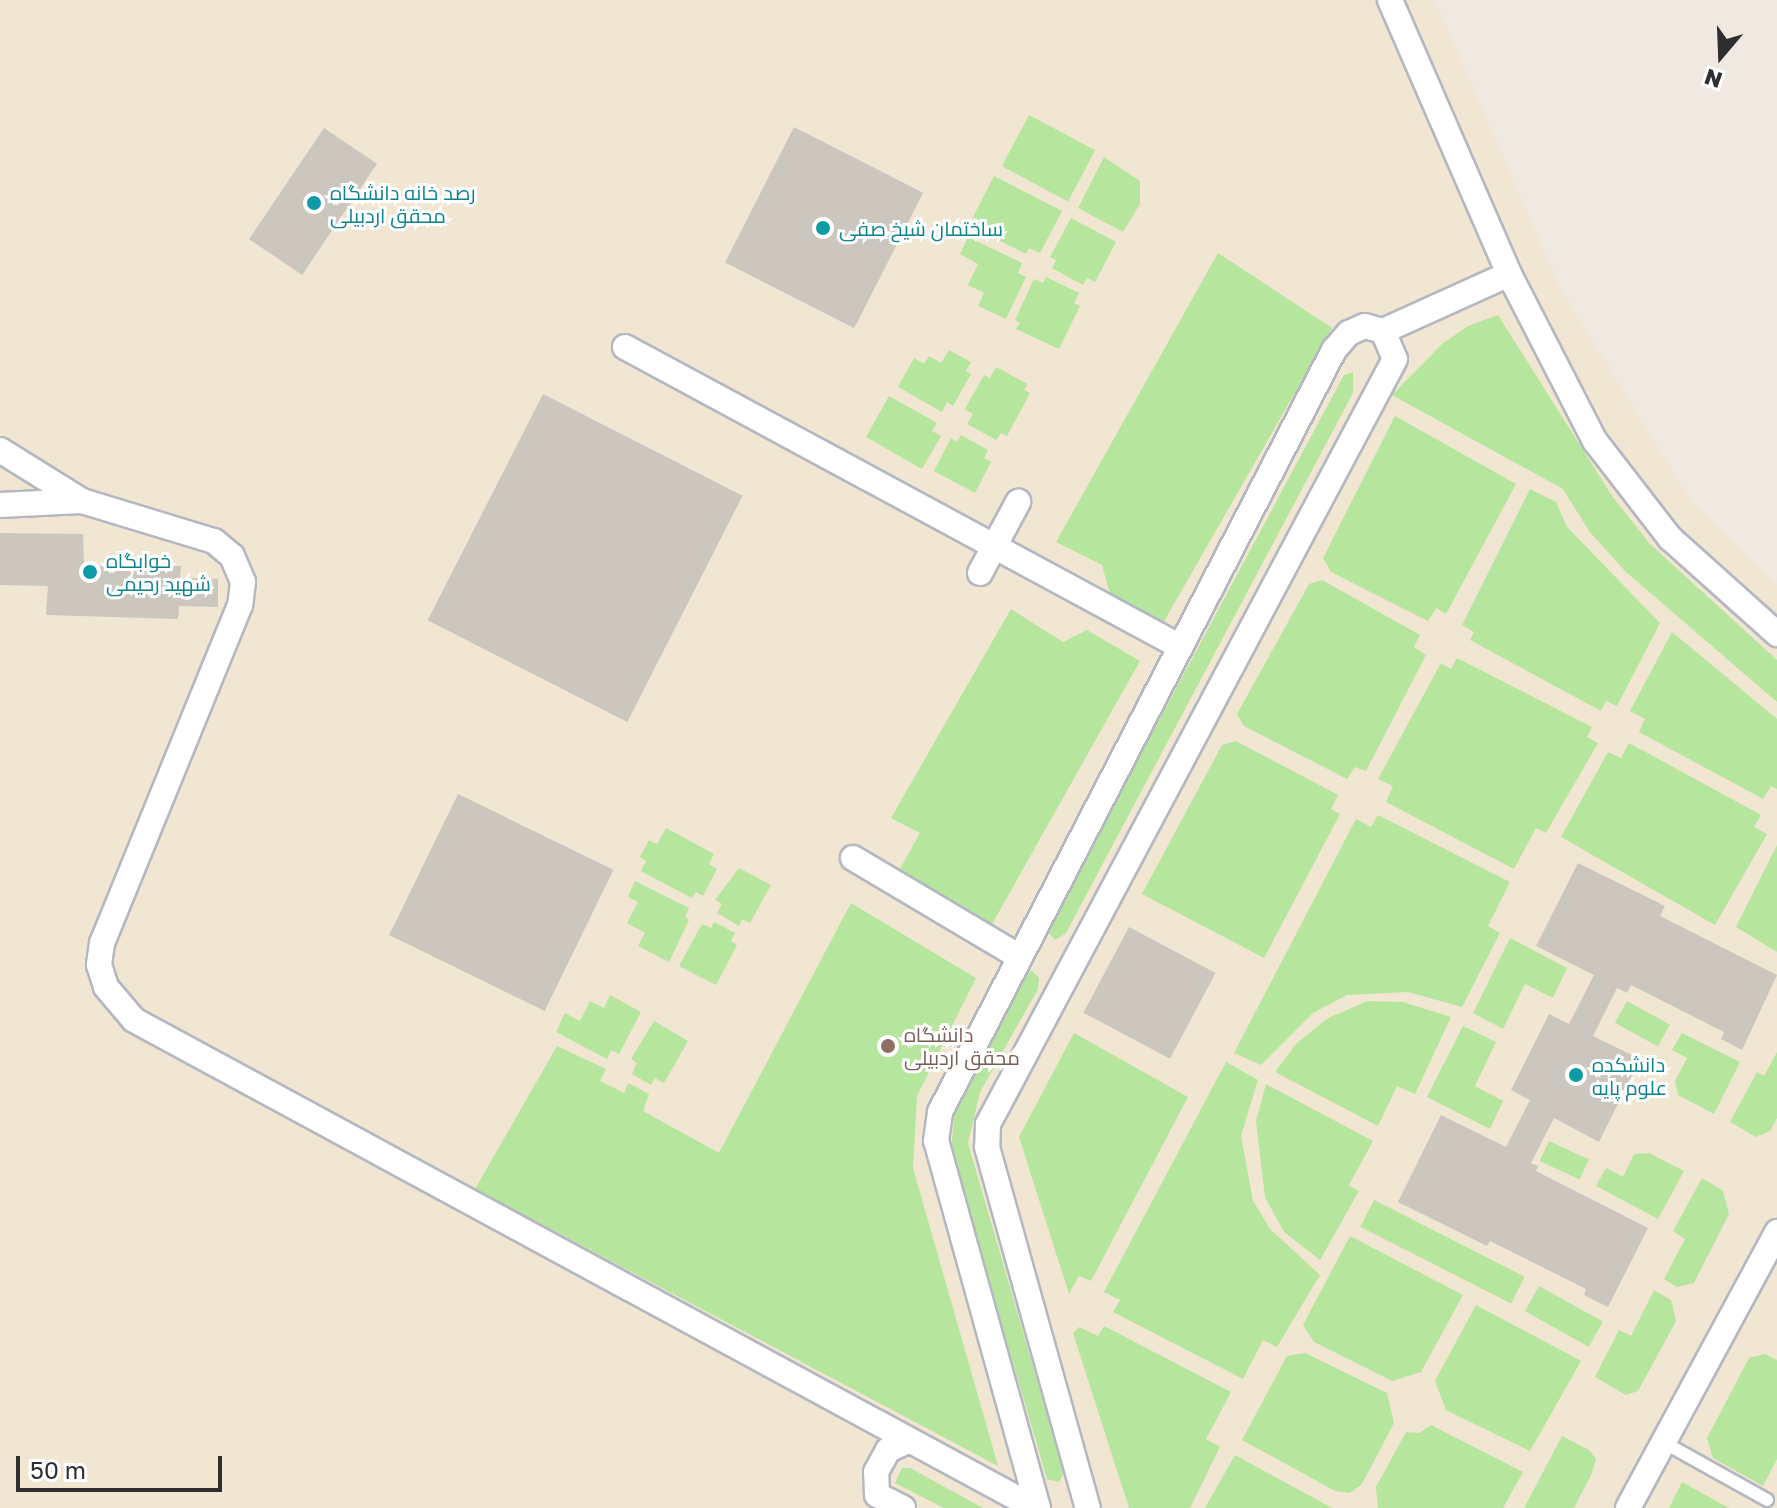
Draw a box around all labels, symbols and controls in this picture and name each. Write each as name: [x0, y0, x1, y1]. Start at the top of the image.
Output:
north arrow: [1681, 16, 1761, 96]
text: N: [1701, 64, 1725, 95]
place label: رصد خانه دانشگاه محقق اردبیلی: [330, 180, 476, 227]
marker: رصد خانه دانشگاه محقق اردبیلی: [305, 194, 323, 212]
place label: ساختمان شیخ صفی: [839, 216, 1003, 240]
marker: ساختمان شیخ صفی: [814, 219, 832, 237]
place label: خوابگاه شهید رحیمی: [106, 548, 211, 595]
marker: خوابگاه شهید رحیمی: [81, 563, 99, 581]
place label: دانشگاه محقق اردبیلی: [904, 1022, 1020, 1069]
marker: دانشگاه محقق اردبیلی: [879, 1037, 897, 1055]
place label: دانشکده علوم پایه: [1592, 1052, 1667, 1099]
marker: دانشکده علوم پایه: [1567, 1066, 1585, 1084]
scale bar: [20, 1440, 226, 1490]
text: 50 m: [30, 1455, 86, 1484]

